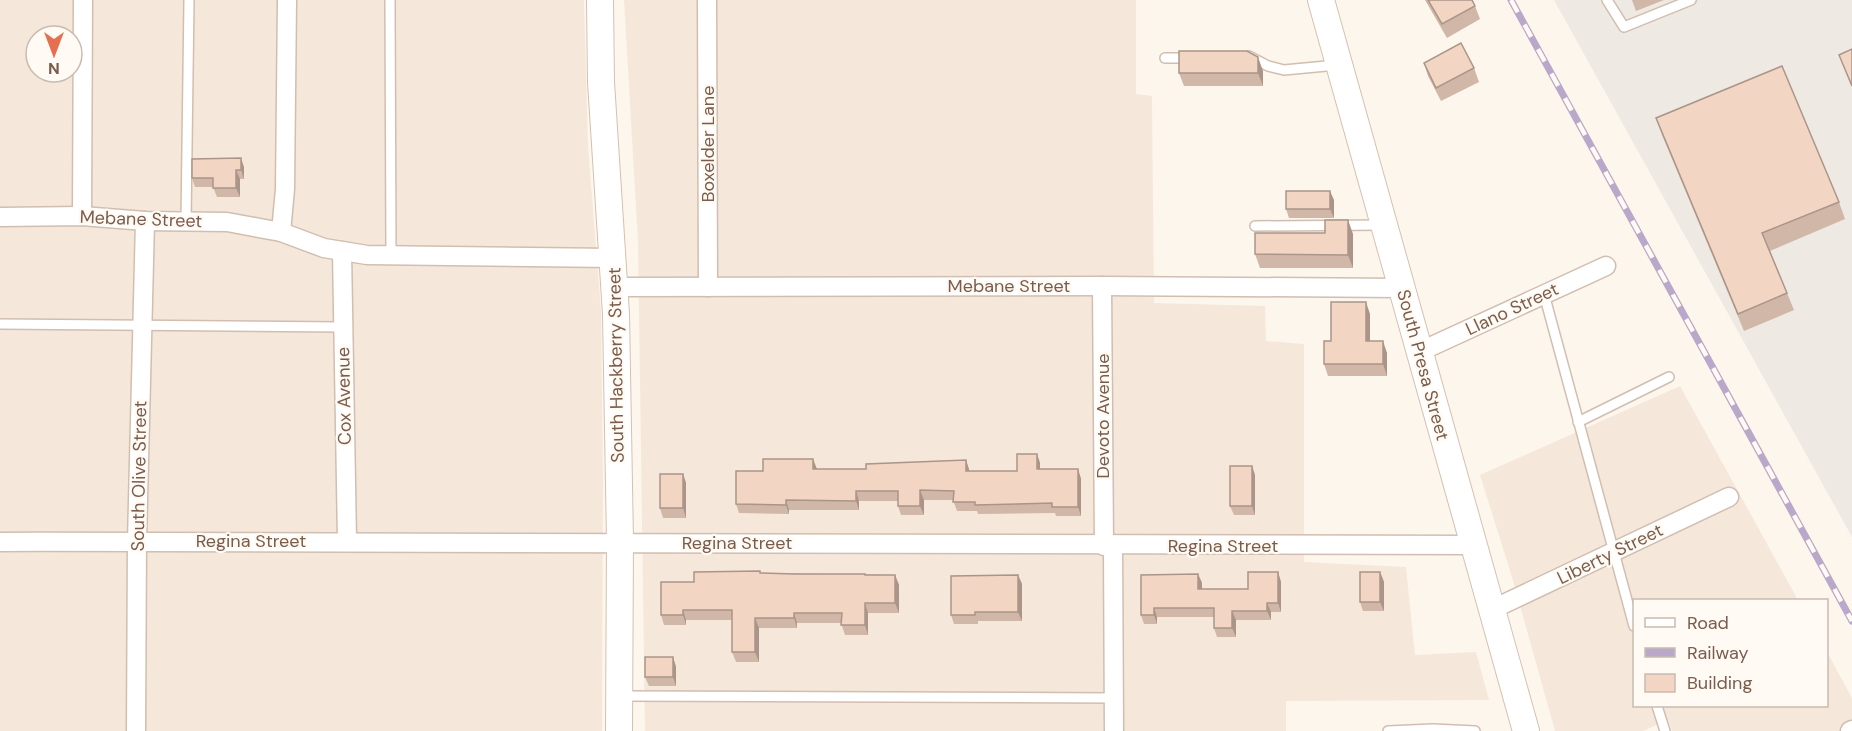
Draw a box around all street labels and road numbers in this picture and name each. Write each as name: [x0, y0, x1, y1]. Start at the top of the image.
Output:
street label: Boxelder Lane: [696, 86, 720, 202]
street label: Mebane Street: [79, 205, 203, 233]
street label: South Hackberry Street: [602, 267, 630, 463]
street label: Mebane Street: [948, 274, 1070, 298]
street label: Llano Street: [1462, 277, 1562, 341]
street label: South Presa Street: [1391, 287, 1455, 443]
street label: Cox Avenue: [331, 347, 357, 445]
street label: Devoto Avenue: [1091, 353, 1115, 479]
street label: South Olive Street: [126, 400, 152, 552]
street label: Liberty Street: [1553, 518, 1667, 590]
street label: Regina Street: [196, 529, 306, 553]
street label: Regina Street: [682, 531, 792, 555]
street label: Regina Street: [1168, 534, 1278, 558]

